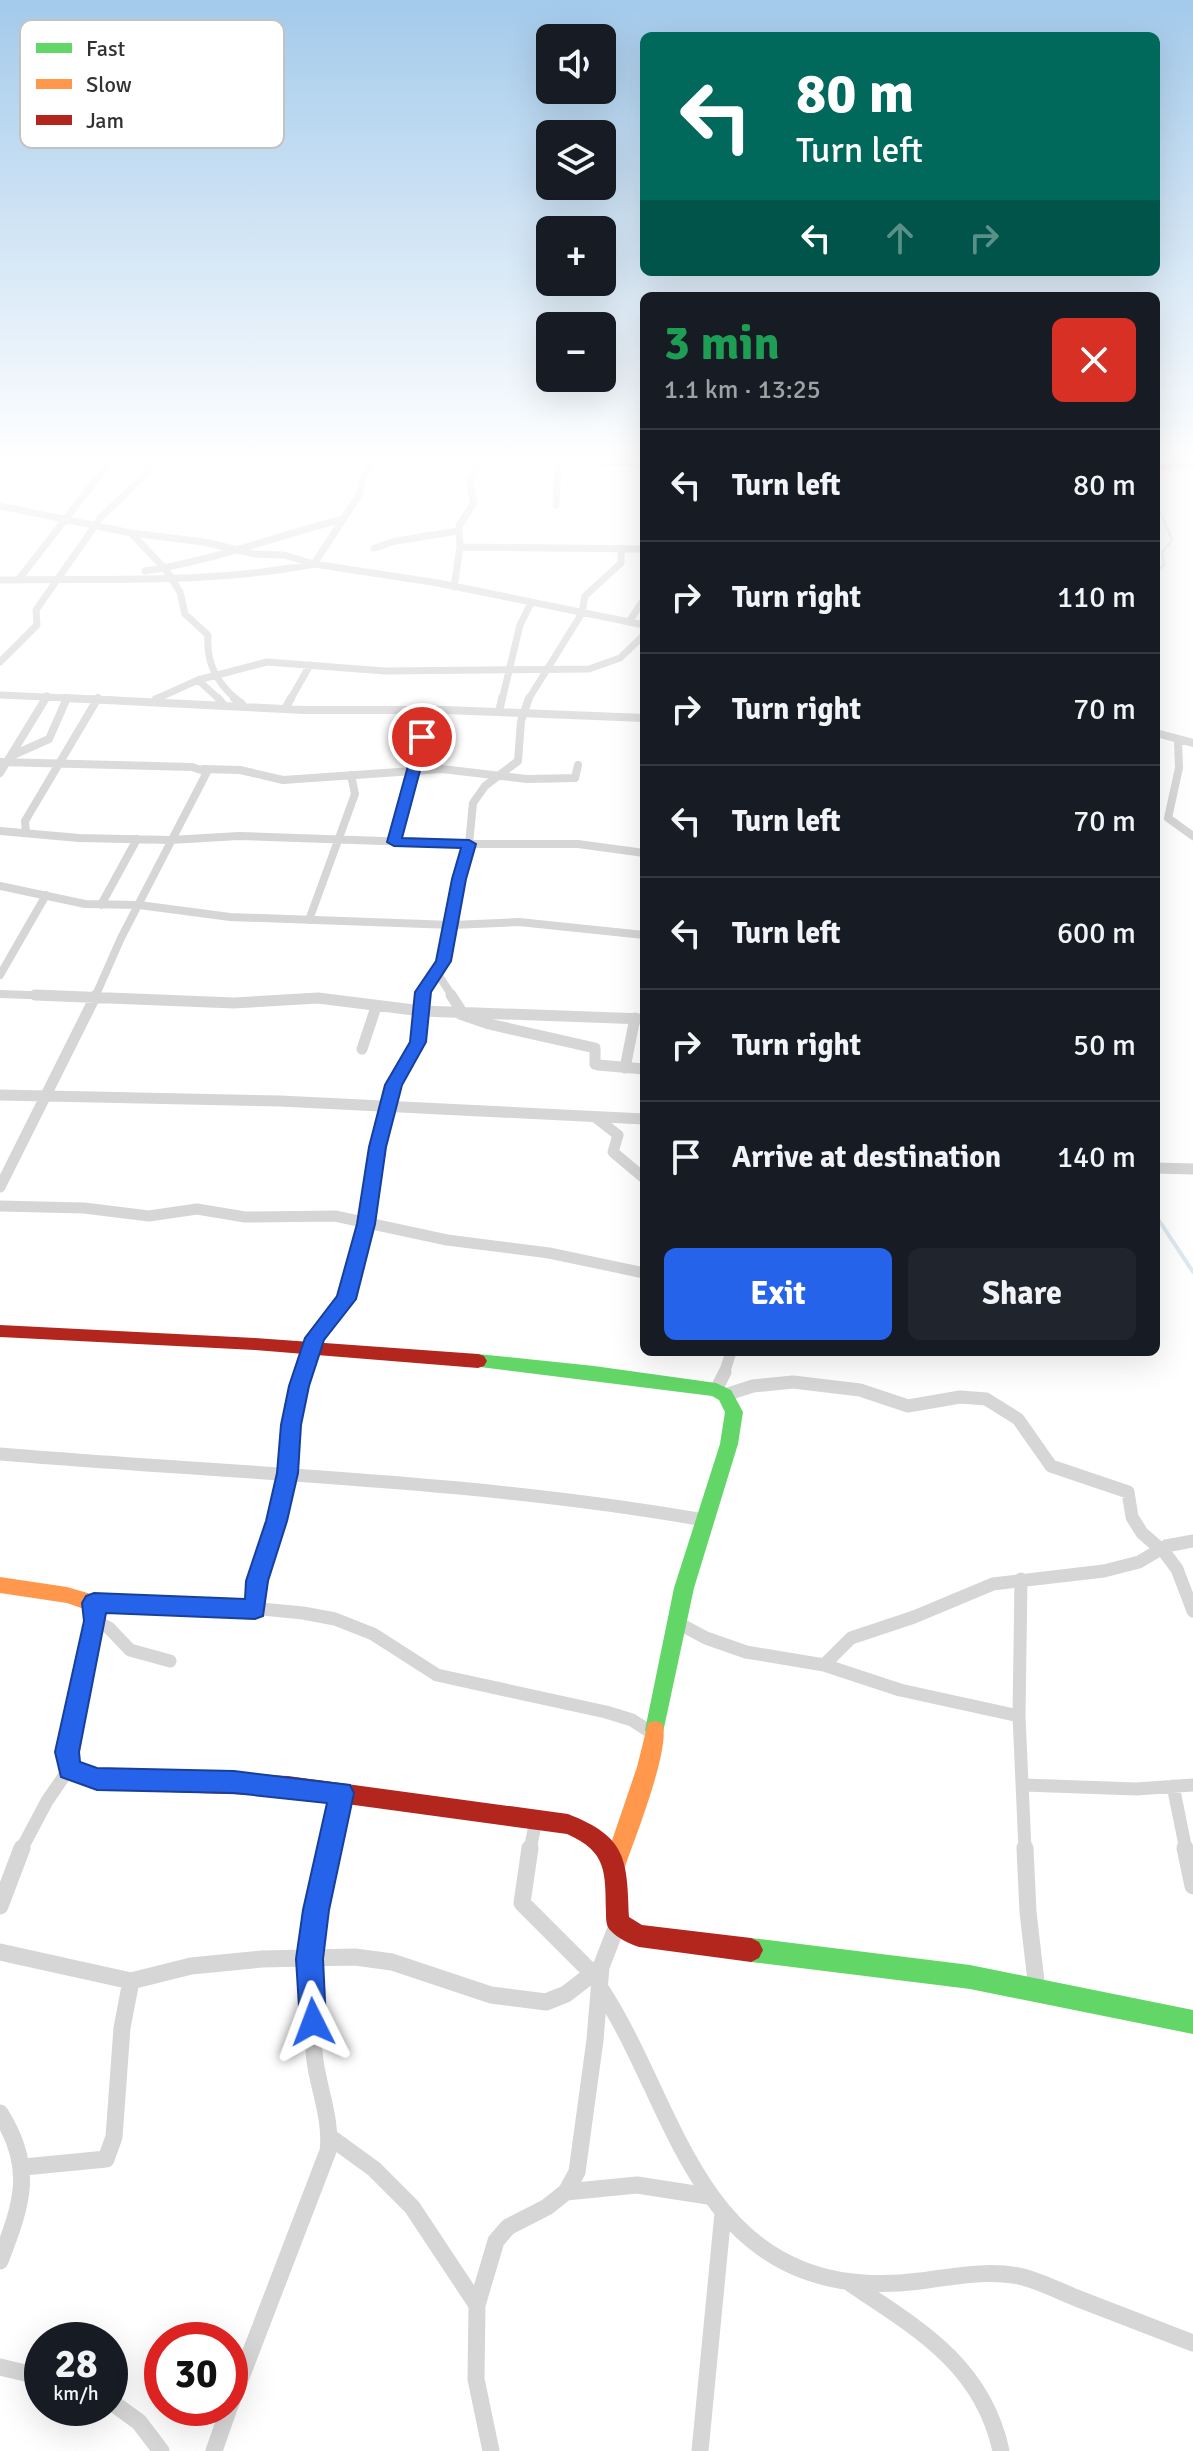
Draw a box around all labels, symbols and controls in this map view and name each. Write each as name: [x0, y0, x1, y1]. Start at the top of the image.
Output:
legend: [20, 20, 284, 148]
map controls: [536, 24, 616, 392]
button: sound: [536, 24, 616, 104]
text: Fast: [86, 35, 126, 62]
text: 80 m: [796, 59, 914, 128]
icon: left: [664, 64, 768, 168]
text: Slow: [86, 71, 132, 98]
text: Jam: [86, 107, 124, 134]
button: layers: [536, 120, 616, 200]
text: Turn left: [796, 128, 923, 173]
button: +: [536, 216, 616, 296]
icon: left: [794, 216, 838, 260]
icon: ahead: [878, 216, 922, 260]
icon: right: [962, 216, 1006, 260]
button: −: [536, 312, 616, 392]
text: 3 min: [664, 314, 780, 373]
button: close: [1052, 318, 1136, 402]
text: 1.1 km · 13:25: [664, 374, 821, 406]
icon: left: [664, 463, 708, 507]
text: Turn left: [732, 467, 841, 504]
text: 80 m: [1073, 467, 1136, 504]
icon: right: [664, 575, 708, 619]
text: Turn right: [732, 579, 861, 616]
text: 110 m: [1057, 579, 1136, 616]
icon: right: [664, 687, 708, 731]
text: Turn right: [732, 691, 861, 728]
text: 70 m: [1073, 691, 1136, 728]
pin: [388, 703, 456, 771]
icon: arrive: [400, 715, 444, 759]
icon: left: [664, 799, 708, 843]
text: Turn left: [732, 803, 841, 840]
text: 70 m: [1073, 803, 1136, 840]
icon: left: [664, 911, 708, 955]
text: Turn left: [732, 915, 841, 952]
text: 600 m: [1057, 915, 1136, 952]
icon: right: [664, 1023, 708, 1067]
text: Turn right: [732, 1027, 861, 1064]
text: 50 m: [1073, 1027, 1136, 1064]
icon: arrive: [664, 1135, 708, 1179]
text: Arrive at destination: [732, 1139, 1001, 1176]
text: 140 m: [1057, 1139, 1136, 1176]
button: Exit: [664, 1248, 892, 1340]
button: Share: [908, 1248, 1136, 1340]
position arrow: [271, 1980, 355, 2064]
speed limit sign: 30: [144, 2322, 248, 2426]
text: 28: [54, 2339, 98, 2389]
text: km/h: [53, 2381, 99, 2406]

